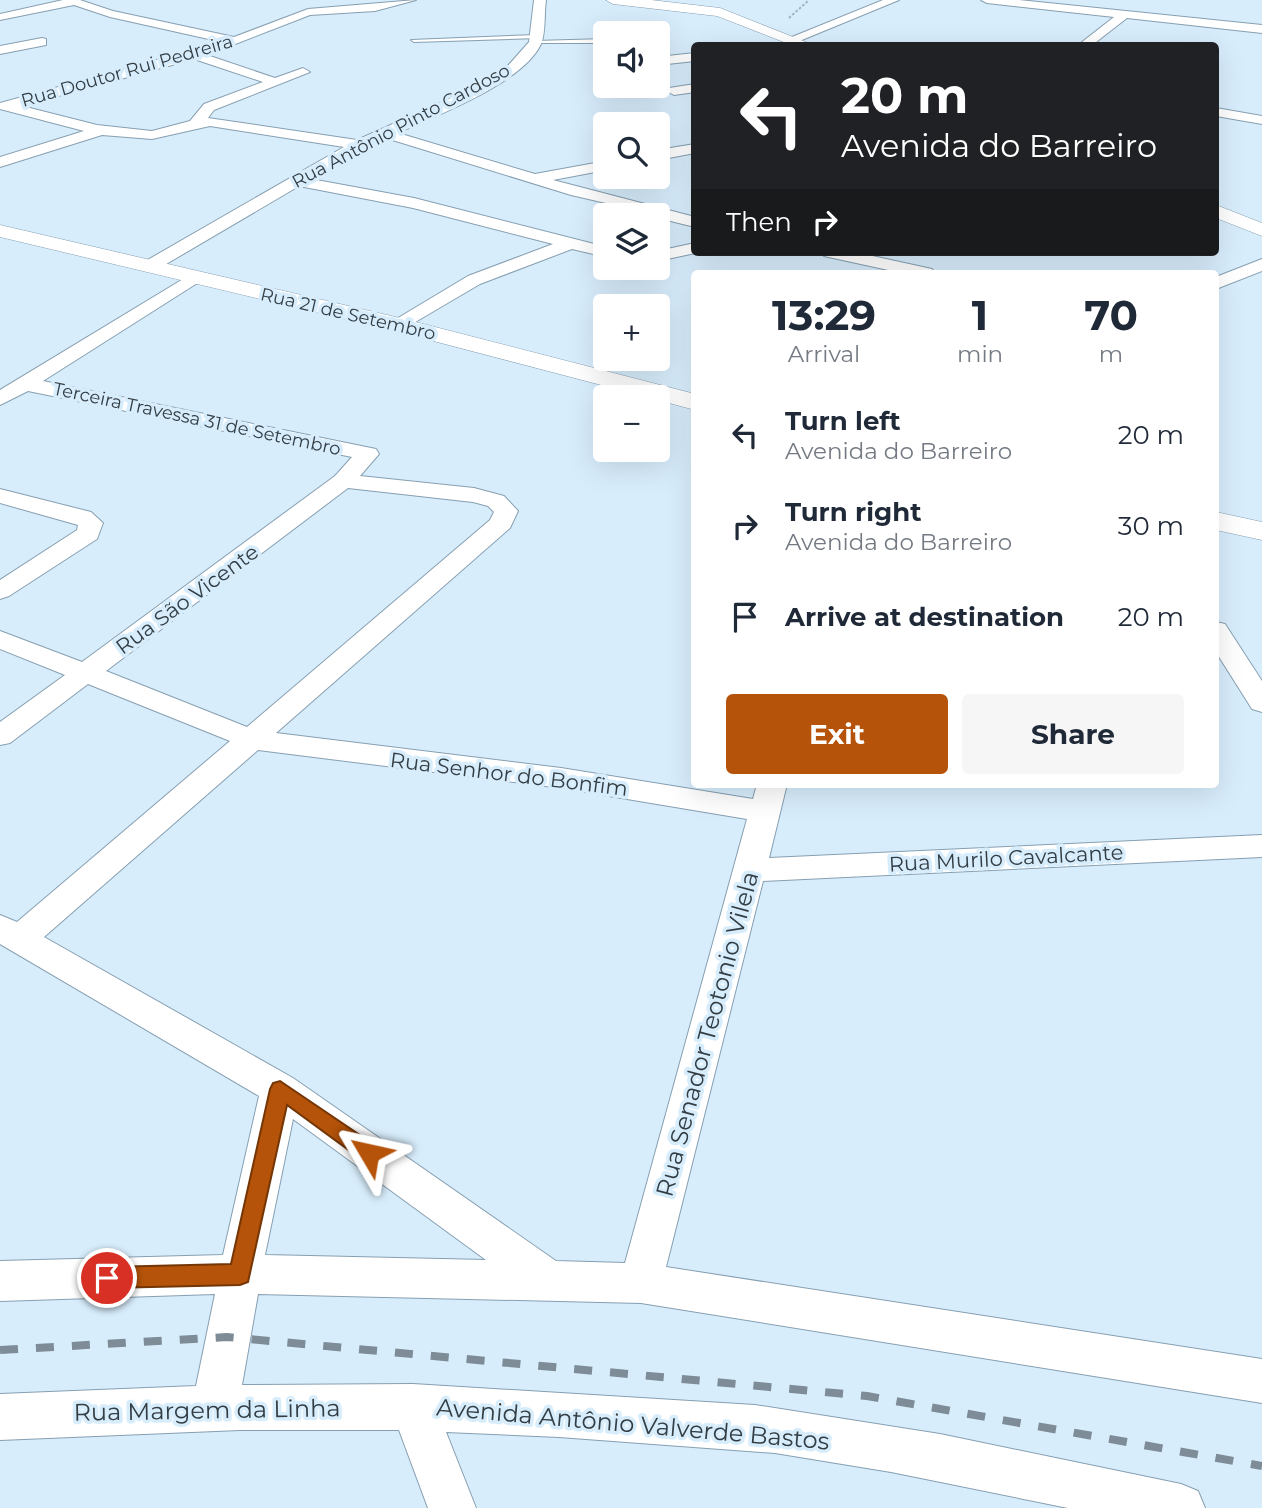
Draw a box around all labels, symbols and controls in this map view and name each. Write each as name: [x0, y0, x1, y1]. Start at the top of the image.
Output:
map controls: [593, 21, 670, 462]
button: sound: [593, 21, 670, 98]
street label: Rua Doutor Rui Pedreira: [19, 30, 235, 112]
street label: Rua Antônio Pinto Cardoso: [288, 59, 514, 193]
text: 20 m: [841, 66, 968, 125]
icon: left: [726, 70, 817, 161]
button: search: [593, 112, 670, 189]
text: Avenida do Barreiro: [841, 126, 1157, 165]
button: layers: [593, 203, 670, 280]
icon: right: [806, 203, 844, 241]
text: Then: [726, 206, 792, 238]
street label: Rua 21 de Setembro: [258, 283, 438, 345]
text: 13:29: [772, 289, 876, 341]
text: 1: [972, 289, 988, 341]
text: 70: [1084, 289, 1138, 341]
button: +: [593, 294, 670, 371]
text: Arrival: [788, 340, 860, 368]
text: min: [957, 340, 1003, 368]
text: m: [1099, 340, 1123, 368]
street label: Terceira Travessa 31 de Setembro: [51, 378, 343, 460]
button: −: [593, 385, 670, 462]
text: Turn left: [785, 405, 901, 437]
icon: left: [726, 416, 764, 454]
text: 20 m: [1118, 419, 1184, 451]
text: Avenida do Barreiro: [785, 437, 1012, 465]
text: Turn right: [785, 496, 921, 528]
icon: right: [726, 507, 764, 545]
text: 30 m: [1118, 510, 1184, 542]
text: Avenida do Barreiro: [785, 528, 1012, 556]
street label: Rua São Vicente: [111, 539, 263, 659]
icon: arrive: [726, 598, 764, 636]
text: Arrive at destination: [785, 601, 1064, 633]
text: 20 m: [1118, 601, 1184, 633]
button: Exit: [726, 694, 948, 774]
button: Share: [962, 694, 1184, 774]
street label: Rua Senhor do Bonfim: [389, 747, 629, 801]
street label: Rua Murilo Cavalcante: [888, 839, 1124, 877]
street label: Rua Senador Teotonio Vilela: [650, 868, 764, 1200]
position arrow: [332, 1116, 406, 1190]
pin: [77, 1248, 137, 1308]
icon: arrive: [88, 1259, 126, 1297]
street label: Avenida Antônio Valverde Bastos: [435, 1392, 831, 1456]
street label: Rua Margem da Linha: [73, 1393, 341, 1427]

